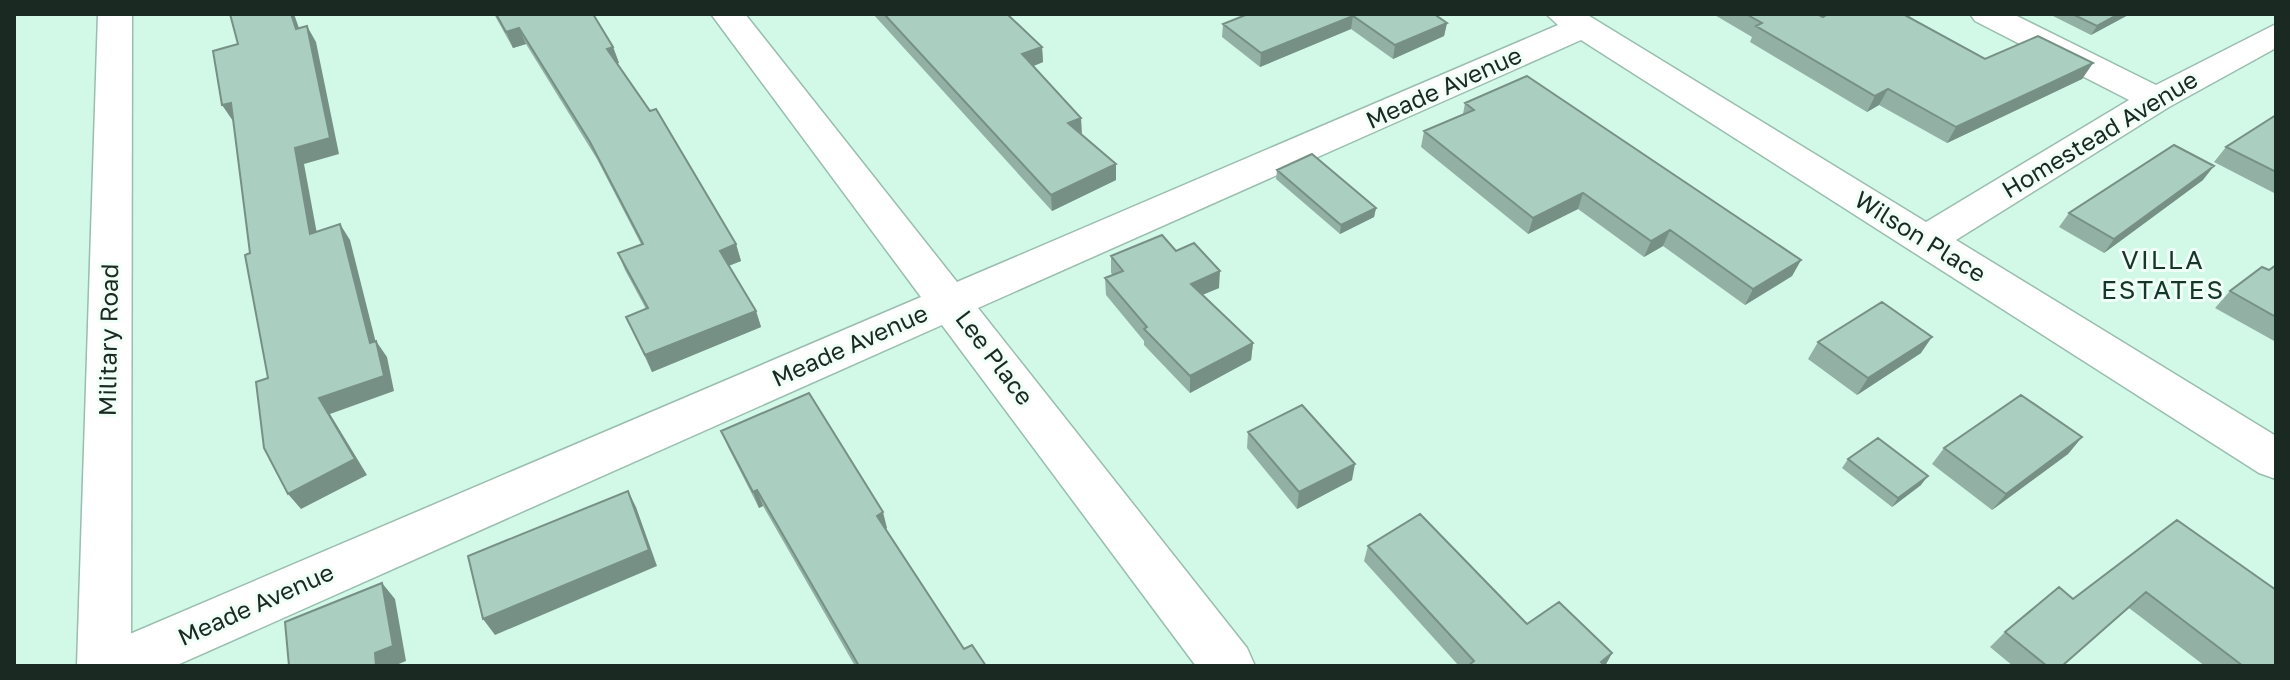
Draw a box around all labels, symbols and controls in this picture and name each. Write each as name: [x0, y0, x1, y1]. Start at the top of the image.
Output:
street label: Meade Avenue: [1361, 39, 1526, 134]
street label: Homestead Avenue: [1996, 64, 2202, 204]
street label: Wilson Place: [1850, 184, 1992, 288]
district label: VILLA ESTATES: [2101, 244, 2225, 305]
street label: Military Road: [92, 263, 123, 417]
street label: Meade Avenue: [767, 297, 932, 392]
street label: Lee Place: [950, 304, 1040, 410]
street label: Meade Avenue: [173, 556, 338, 651]

